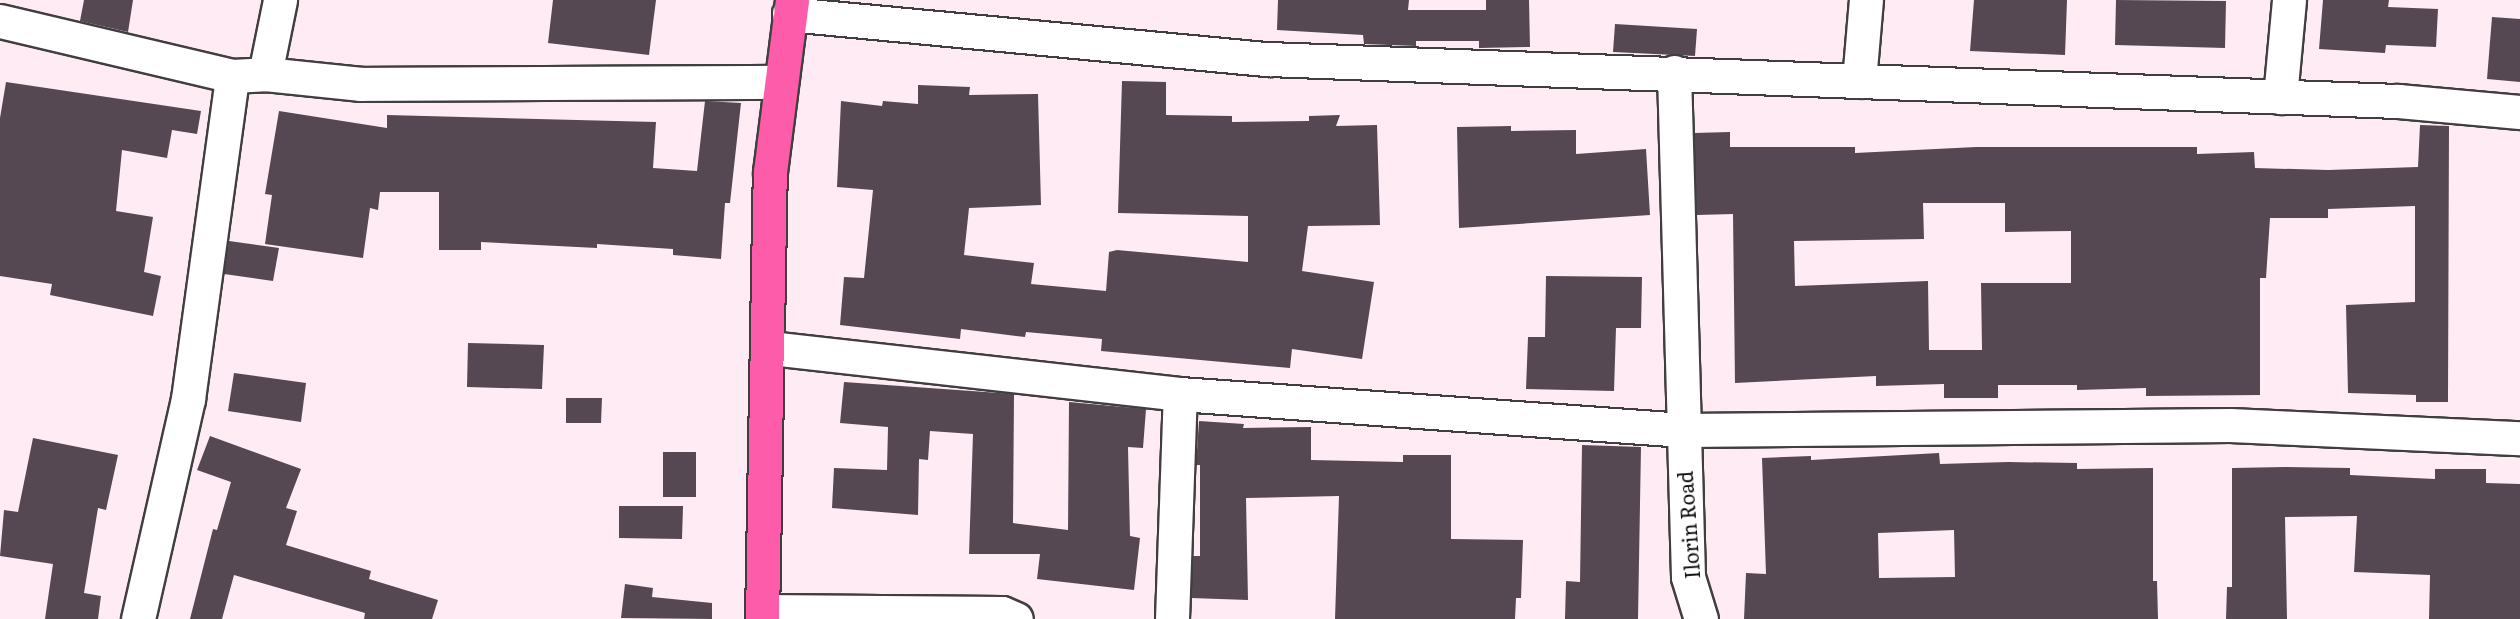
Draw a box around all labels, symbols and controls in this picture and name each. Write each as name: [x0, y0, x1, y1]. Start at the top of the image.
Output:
street label: Ilorin Road: [1672, 470, 1704, 580]

